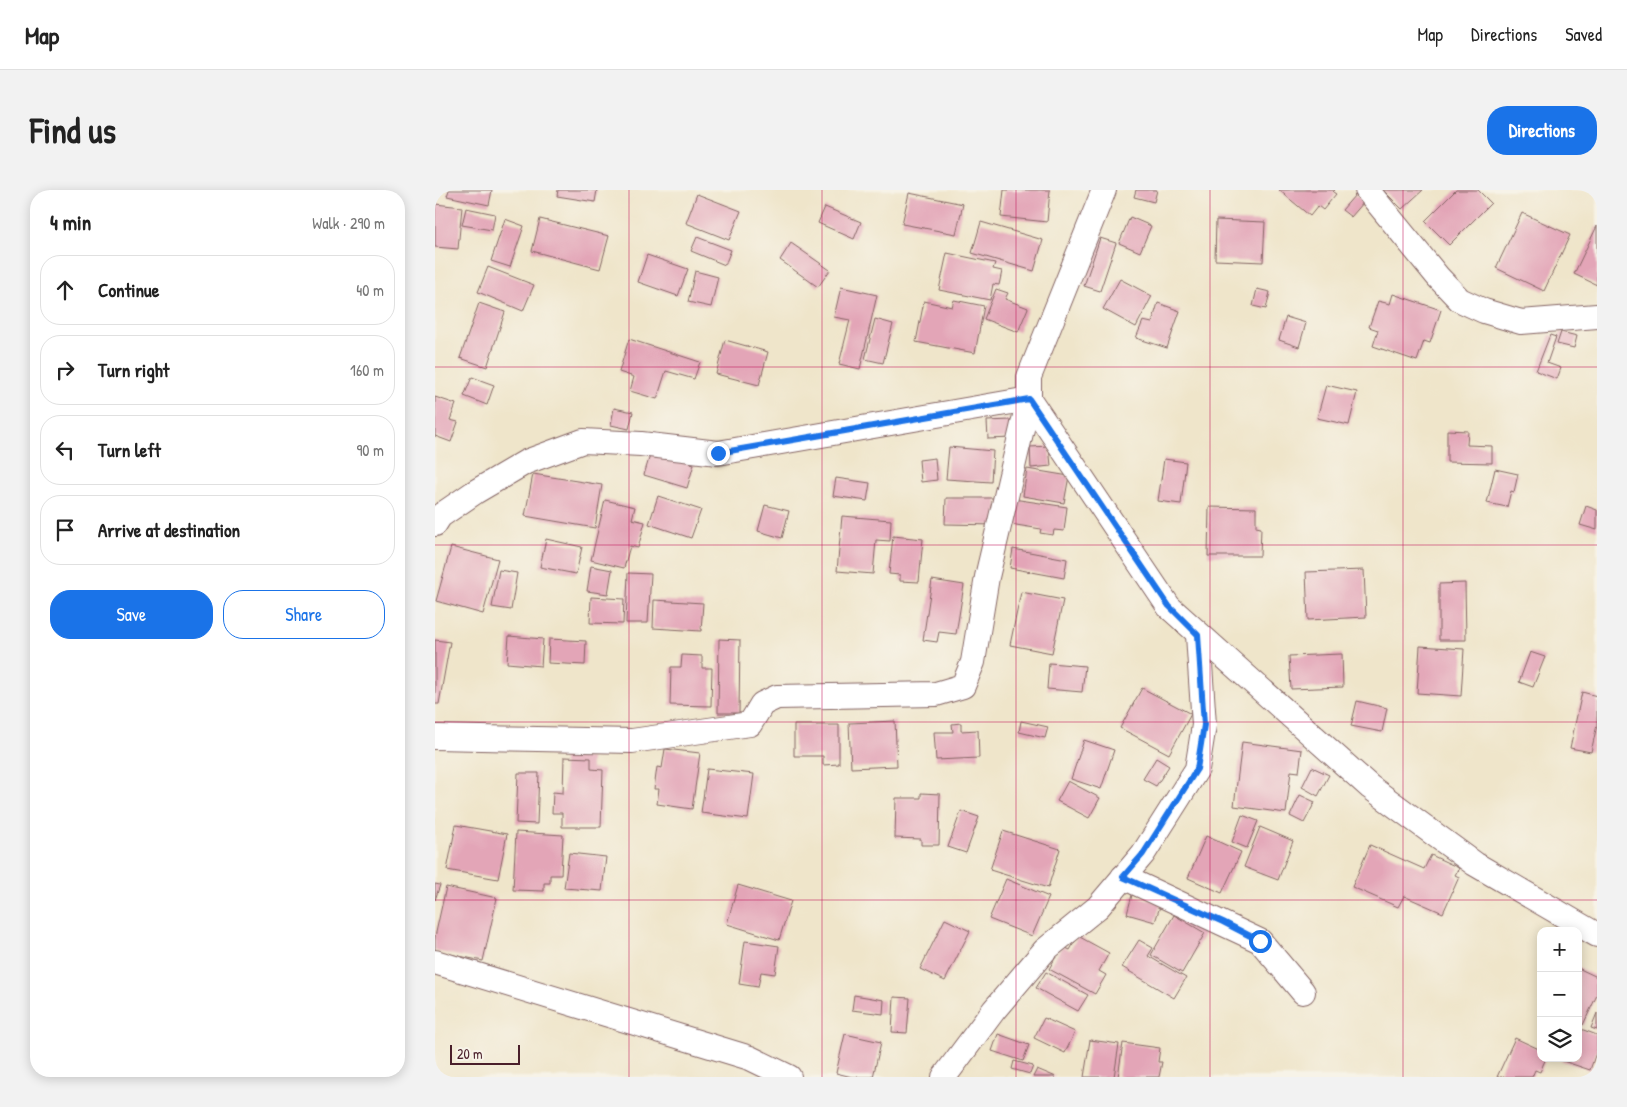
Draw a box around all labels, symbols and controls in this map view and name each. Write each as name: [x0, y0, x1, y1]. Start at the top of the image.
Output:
text: Map: [25, 19, 59, 51]
text: Map: [1418, 22, 1443, 47]
text: Directions: [1471, 22, 1537, 47]
text: Saved: [1565, 22, 1602, 47]
button: Directions: [1487, 106, 1597, 155]
text: Find us: [30, 107, 116, 154]
text: 4 min: [50, 208, 91, 237]
text: Walk · 290 m: [312, 212, 385, 234]
icon: ahead: [51, 276, 79, 304]
text: Continue: [98, 277, 159, 303]
text: 40 m: [356, 279, 384, 301]
icon: right: [51, 356, 79, 384]
text: Turn right: [98, 357, 169, 383]
text: 160 m: [350, 359, 384, 381]
icon: left: [51, 436, 79, 464]
text: Turn left: [98, 437, 161, 463]
text: 90 m: [356, 439, 384, 461]
route end: [707, 442, 730, 465]
icon: arrive: [51, 516, 79, 544]
text: Arrive at destination: [98, 517, 240, 543]
button: Save: [50, 590, 213, 639]
button: Share: [223, 590, 385, 639]
map controls: [1537, 927, 1582, 1062]
button: +: [1537, 927, 1582, 972]
route start: [1249, 930, 1272, 953]
button: −: [1537, 972, 1582, 1017]
button: layers: [1537, 1017, 1582, 1062]
scale bar: [450, 1042, 520, 1065]
text: 20 m: [457, 1044, 483, 1063]

